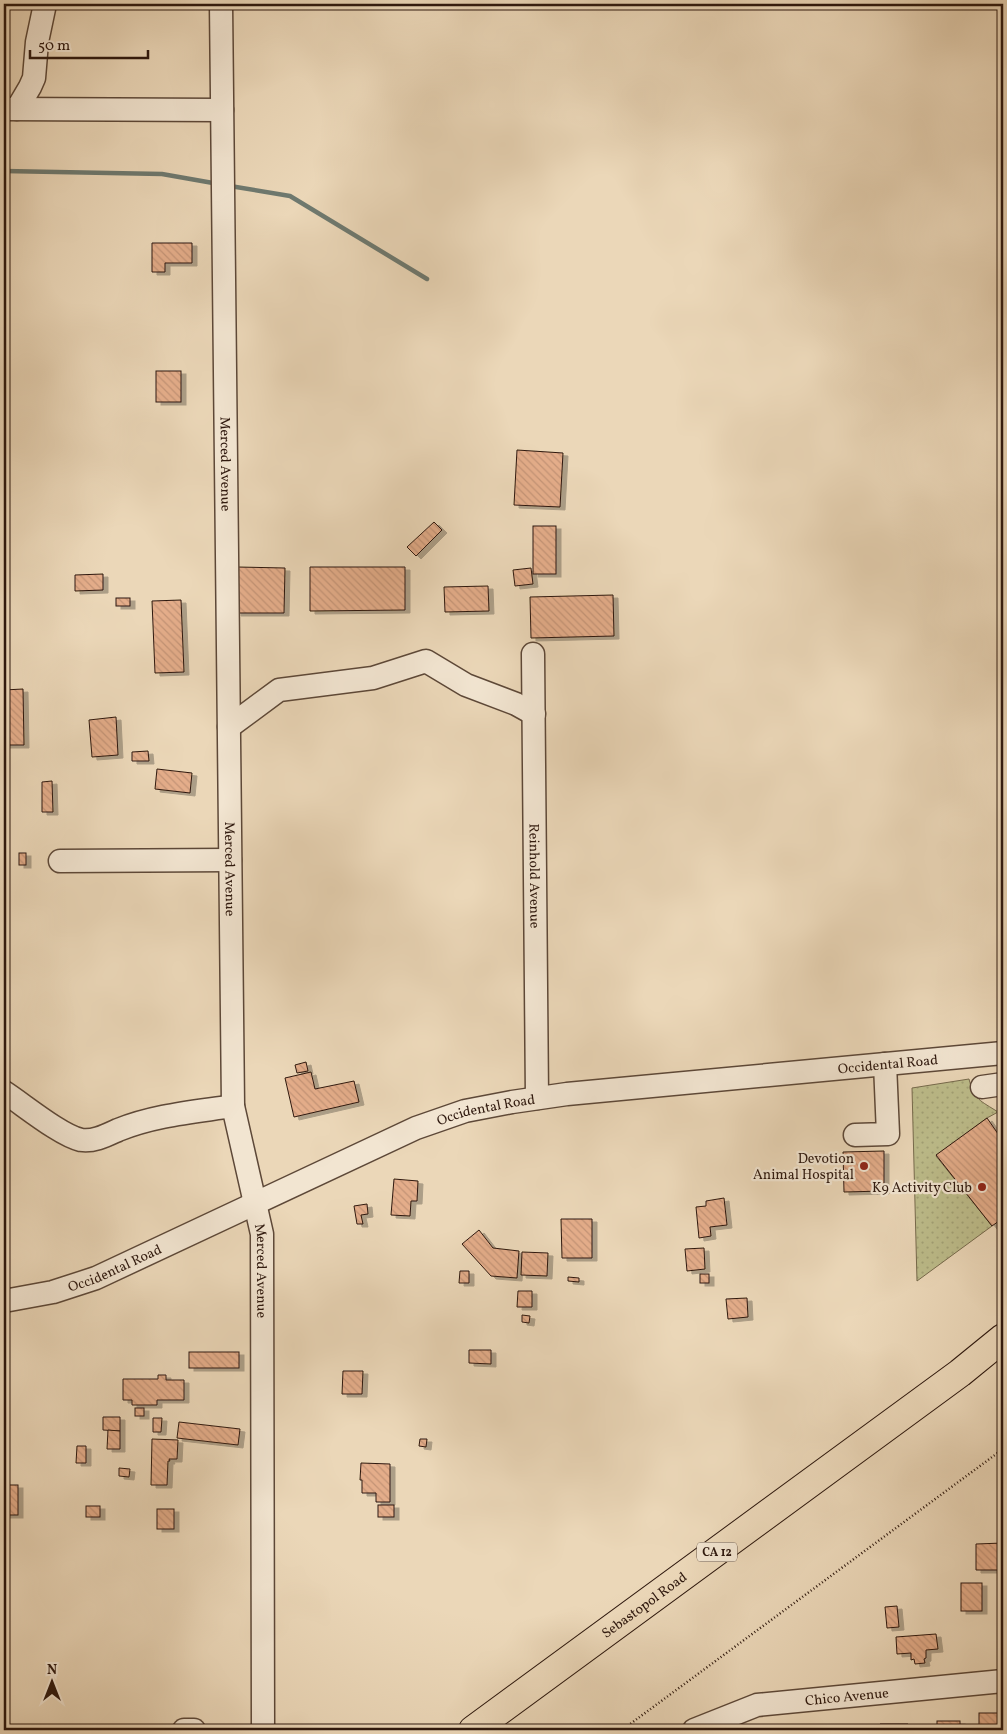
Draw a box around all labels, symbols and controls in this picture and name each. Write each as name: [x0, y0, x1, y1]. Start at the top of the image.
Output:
scale bar: [30, 28, 148, 60]
text: 50 m: [38, 36, 70, 57]
street label: Merced Avenue: [214, 417, 235, 512]
street label: Merced Avenue: [219, 821, 239, 917]
street label: Reinhold Avenue: [524, 823, 543, 929]
street label: Occidental Road: [837, 1051, 939, 1079]
street label: Occidental Road: [434, 1091, 536, 1131]
place label: Devotion Animal Hospital: [753, 1150, 854, 1185]
marker: Devotion Animal Hospital: [858, 1160, 870, 1172]
place label: K9 Activity Club: [872, 1179, 972, 1198]
marker: K9 Activity Club: [976, 1181, 988, 1193]
street label: Merced Avenue: [249, 1222, 270, 1318]
street label: Occidental Road: [66, 1241, 165, 1298]
road number: CA 12: [697, 1542, 737, 1561]
street label: Sebastopol Road: [598, 1568, 691, 1643]
north arrow: [28, 1656, 78, 1706]
text: N: [47, 1661, 57, 1680]
street label: Chico Avenue: [804, 1684, 890, 1711]

